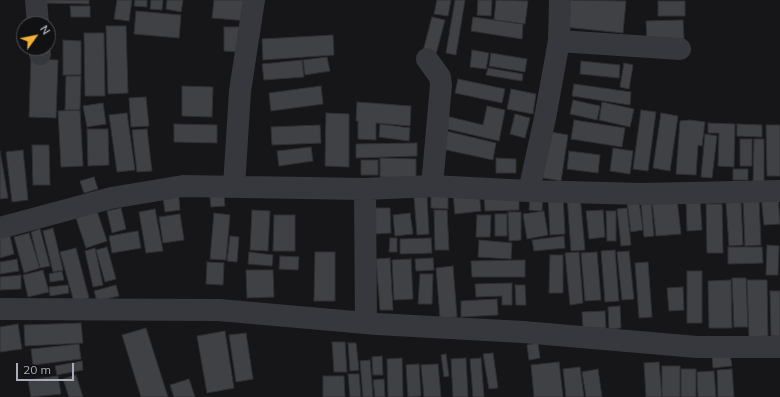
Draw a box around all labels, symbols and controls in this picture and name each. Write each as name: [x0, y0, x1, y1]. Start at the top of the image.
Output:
north arrow: [16, 16, 56, 56]
text: N: [37, 23, 53, 37]
scale bar: [18, 355, 76, 381]
text: 20 m: [23, 362, 51, 377]

